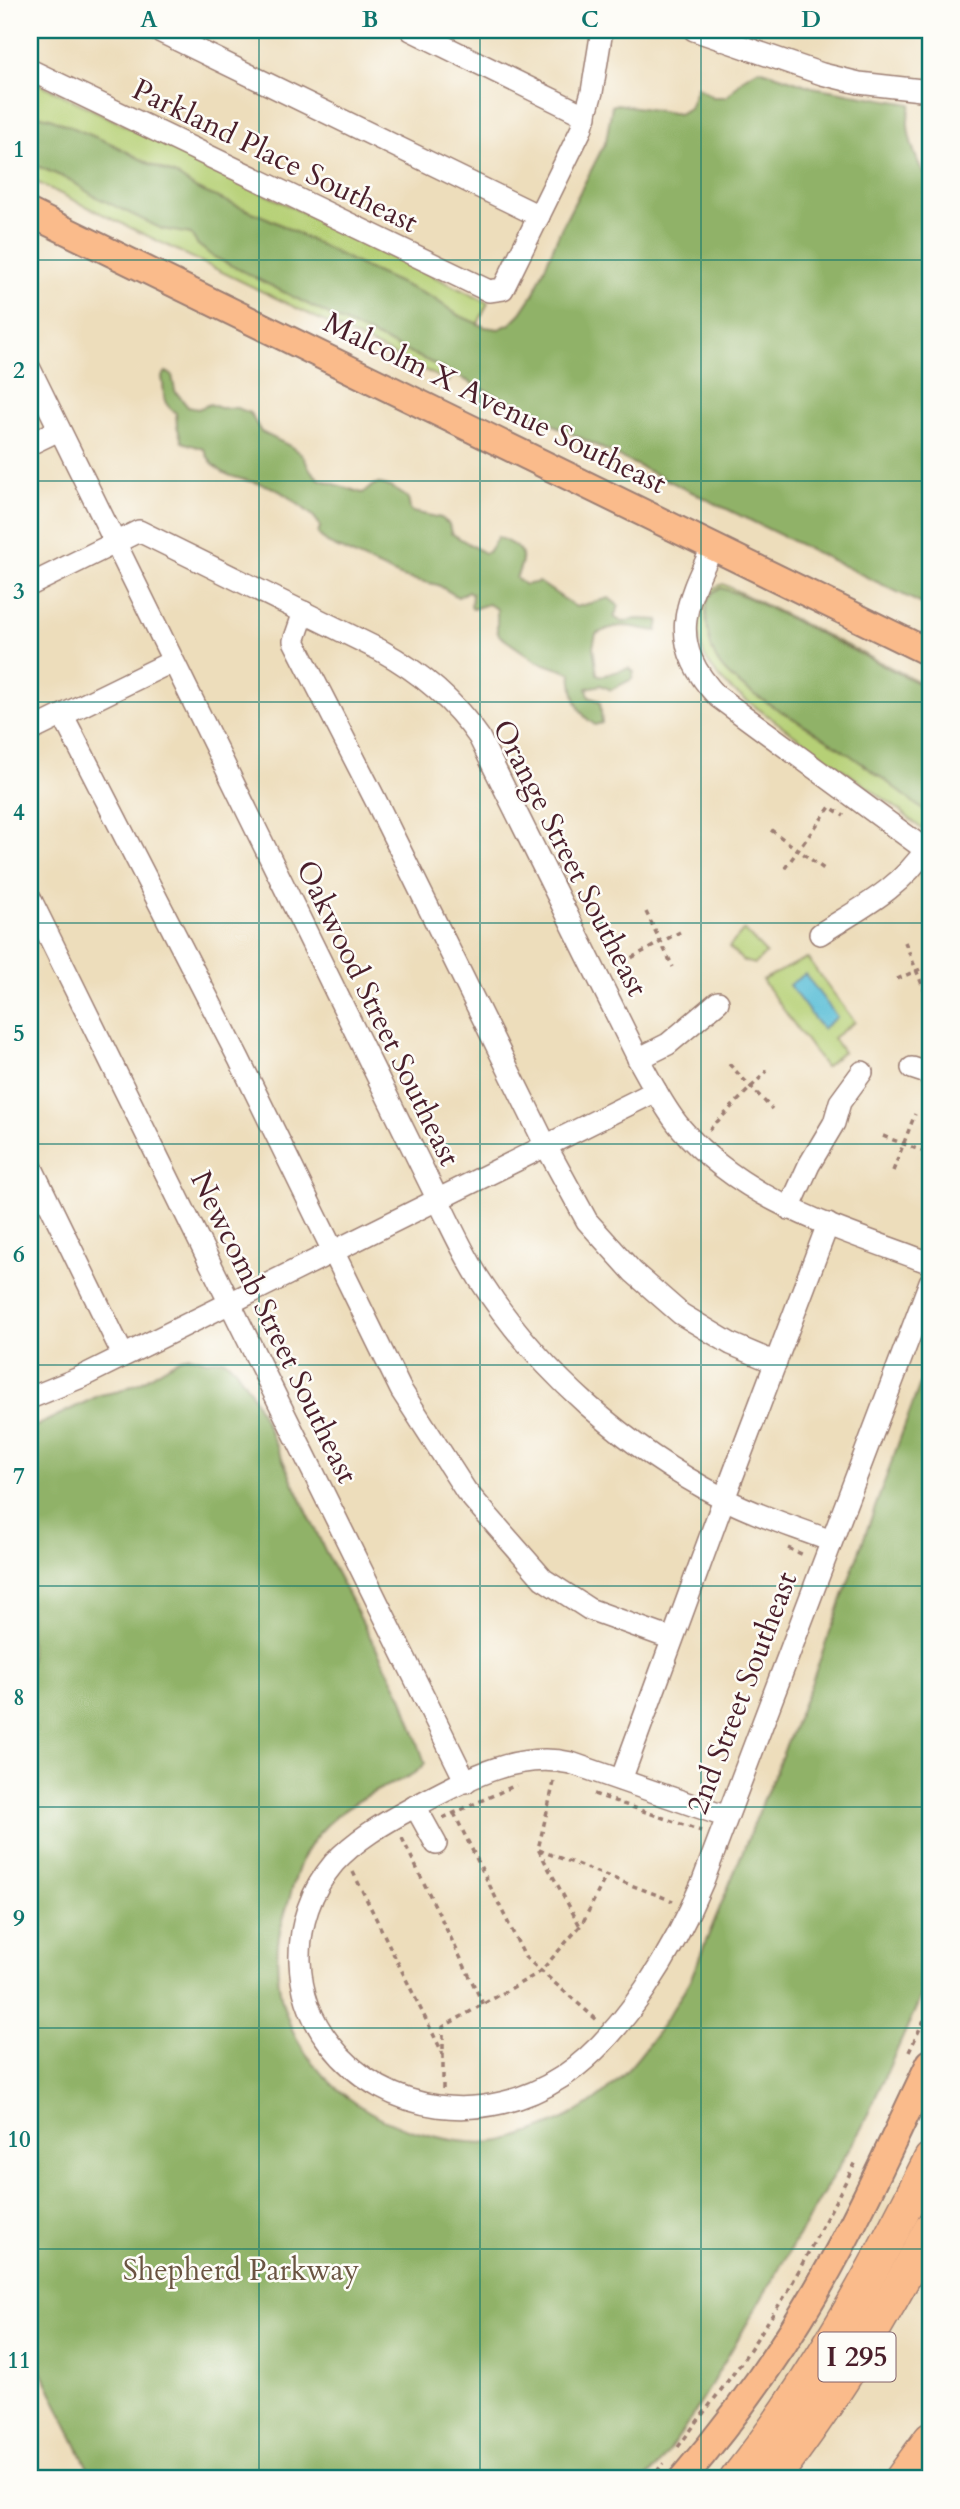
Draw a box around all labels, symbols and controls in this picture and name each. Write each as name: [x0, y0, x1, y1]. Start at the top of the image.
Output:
text: A: [140, 4, 158, 35]
text: B: [362, 4, 378, 35]
text: C: [581, 4, 599, 35]
text: D: [801, 4, 821, 35]
street label: Parkland Place Southeast: [125, 69, 425, 243]
text: 1: [13, 134, 25, 165]
street label: Malcolm X Avenue Southeast: [317, 302, 674, 504]
text: 2: [13, 355, 25, 386]
text: 3: [13, 576, 25, 607]
street label: Orange Street Southeast: [482, 713, 658, 1004]
text: 4: [13, 797, 25, 828]
street label: Oakwood Street Southeast: [286, 853, 470, 1173]
text: 5: [13, 1018, 25, 1049]
street label: Newcomb Street Southeast: [180, 1164, 368, 1490]
text: 6: [13, 1239, 25, 1270]
text: 7: [13, 1461, 25, 1492]
street label: 2nd Street Southeast: [677, 1565, 807, 1820]
text: 8: [13, 1682, 25, 1713]
text: 9: [13, 1903, 25, 1934]
text: 10: [7, 2124, 31, 2155]
park label: Shepherd Parkway: [123, 2250, 359, 2291]
road number: I 295: [818, 2332, 896, 2382]
text: 11: [7, 2345, 31, 2376]

